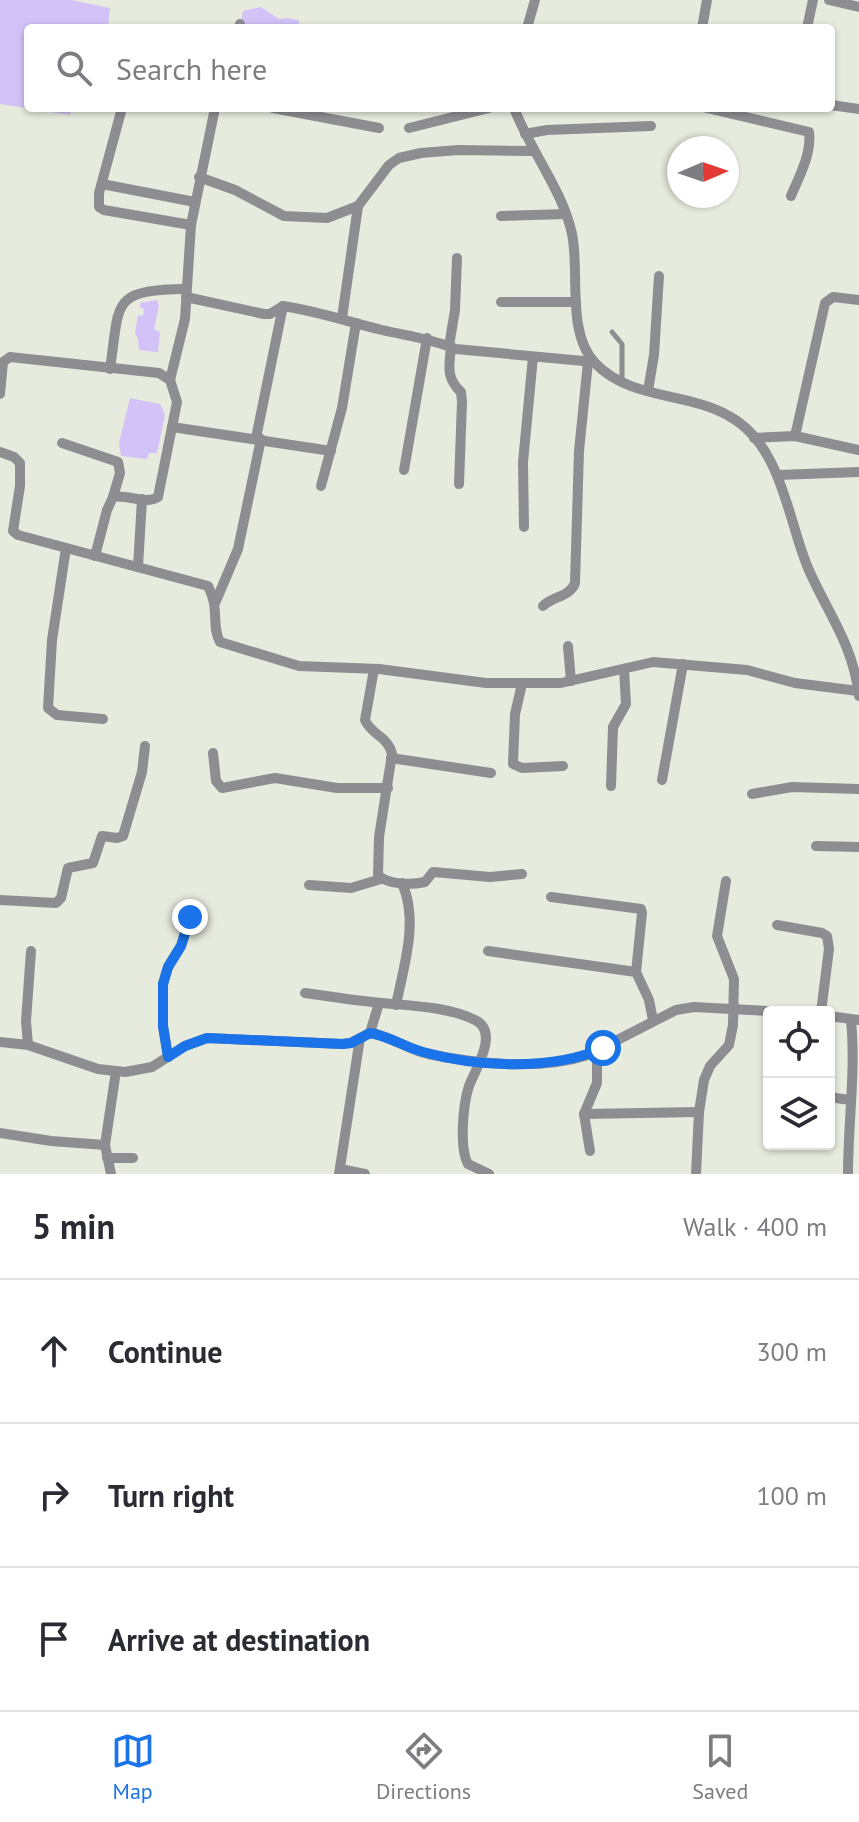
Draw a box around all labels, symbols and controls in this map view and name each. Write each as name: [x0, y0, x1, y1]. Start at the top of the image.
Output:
search box: [24, 24, 835, 112]
icon: search: [52, 46, 96, 90]
text: Search here: [116, 49, 267, 88]
north arrow: [667, 136, 739, 208]
route end: [172, 899, 208, 935]
map controls: [763, 1006, 835, 1150]
button: locate: [763, 1006, 835, 1078]
route start: [585, 1030, 621, 1066]
button: layers: [763, 1078, 835, 1150]
text: 5 min: [32, 1204, 115, 1248]
text: Walk · 400 m: [683, 1210, 827, 1243]
icon: ahead: [32, 1329, 76, 1373]
text: Continue: [108, 1332, 222, 1371]
text: 300 m: [756, 1335, 827, 1368]
icon: right: [32, 1473, 76, 1517]
text: Turn right: [108, 1476, 234, 1515]
text: 100 m: [756, 1479, 827, 1512]
icon: arrive: [32, 1617, 76, 1661]
text: Arrive at destination: [108, 1620, 370, 1659]
tab: Map: [111, 1729, 155, 1805]
tab: Directions: [376, 1729, 471, 1805]
tab: Saved: [692, 1729, 748, 1805]

